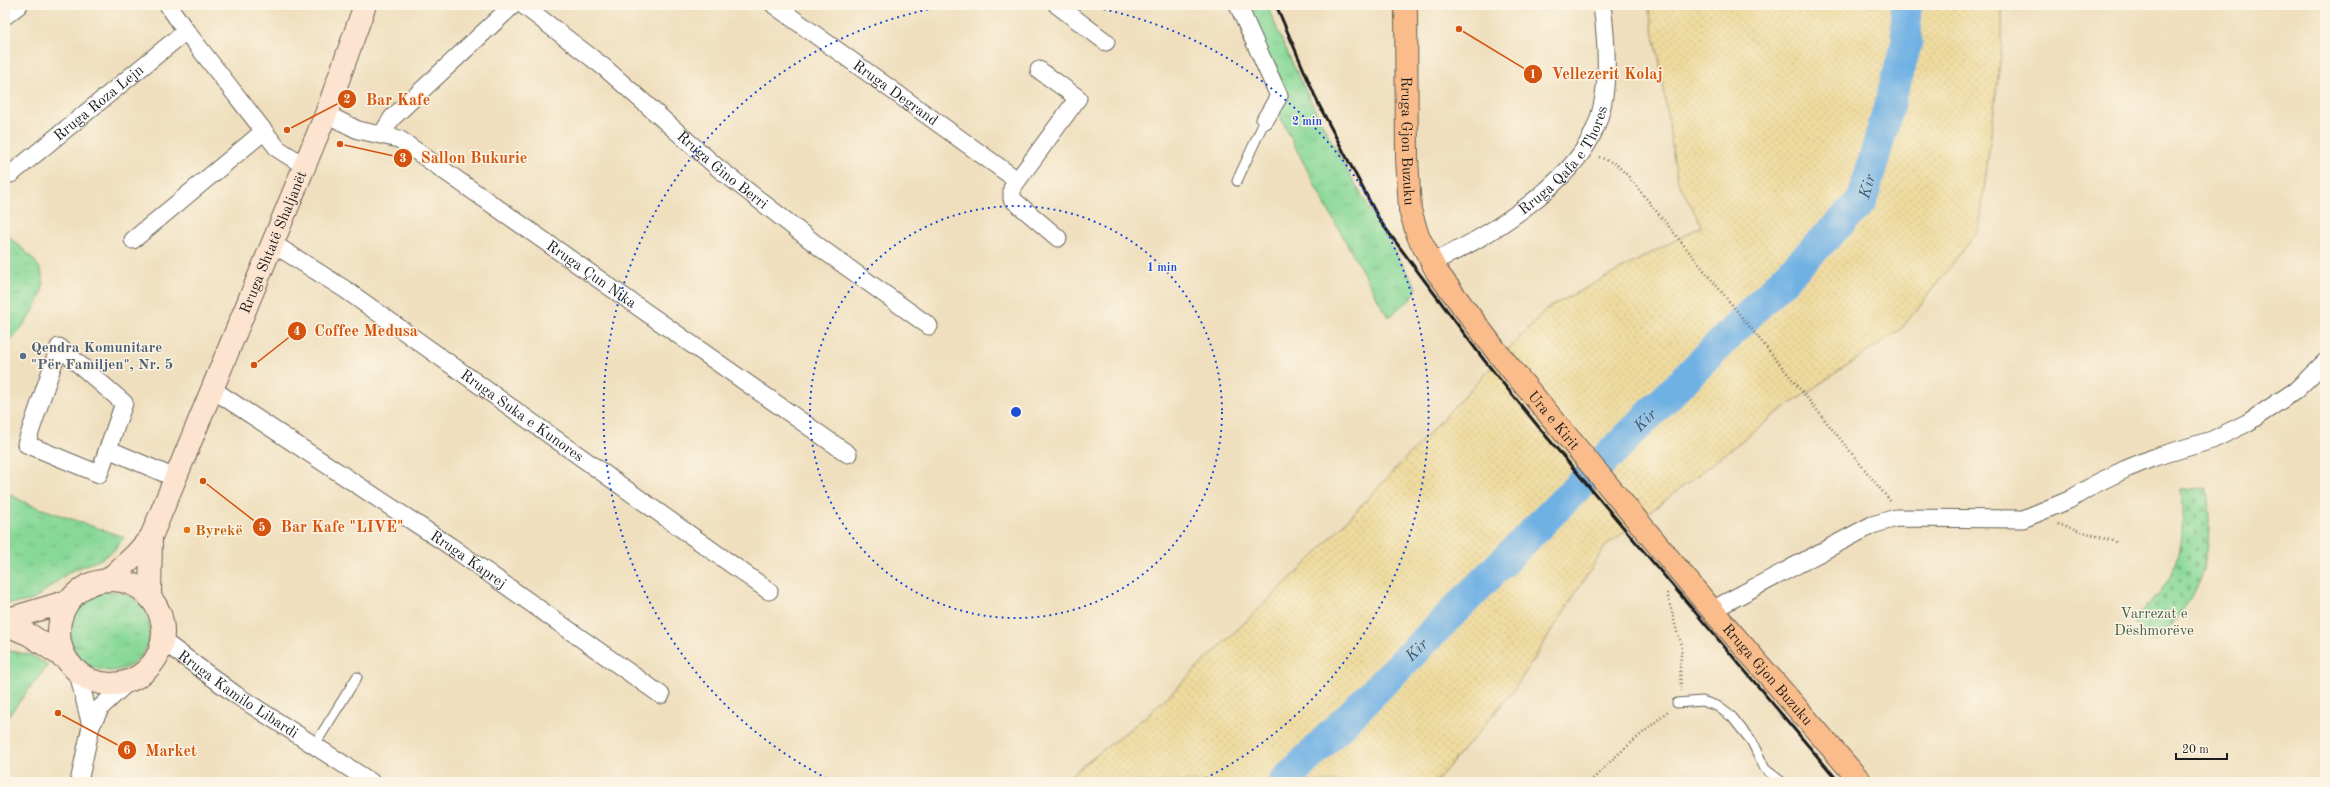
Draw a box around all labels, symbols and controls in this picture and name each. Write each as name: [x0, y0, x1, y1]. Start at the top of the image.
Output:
street label: Rruga Degrand: [850, 58, 940, 130]
callout: Vellezerit Kolaj: [1523, 60, 1671, 88]
street label: Rruga Roza Lejn: [52, 63, 147, 145]
text: Vellezerit Kolaj: [1551, 67, 1663, 83]
text: 1: [1530, 69, 1536, 81]
street label: Rruga Gjon Buzuku: [1397, 77, 1416, 206]
callout: Bar Kafe: [337, 85, 438, 113]
text: Bar Kafe: [366, 93, 430, 109]
text: 2: [344, 94, 351, 106]
street label: Rruga Qafa e Thores: [1517, 105, 1611, 218]
text: 2 min: [1292, 116, 1322, 128]
street label: Rruga Gino Berri: [673, 129, 770, 213]
callout: Sallon Bukurie: [393, 144, 536, 172]
text: Sallon Bukurie: [421, 151, 527, 167]
text: 3: [400, 153, 407, 165]
street label: Rruga Shtatë Shaljanët: [238, 169, 310, 316]
water label: Kir: [1857, 172, 1879, 202]
street label: Rruga Çun Nika: [543, 239, 639, 312]
text: 1 min: [1147, 262, 1177, 274]
callout: Coffee Medusa: [287, 317, 426, 345]
text: Coffee Medusa: [314, 324, 418, 340]
text: 4: [294, 326, 301, 338]
place label: Qendra Komunitare "Për Familjen", Nr. 5: [31, 341, 173, 373]
marker: Qendra Komunitare "Për Familjen", Nr. 5: [18, 351, 28, 361]
street label: Rruga Suka e Kunores: [457, 368, 586, 465]
street label: Ura e Kirit: [1524, 389, 1581, 454]
centre of rings: [1009, 405, 1023, 419]
water label: Kir: [1631, 406, 1661, 436]
callout: Bar Kafe "LIVE": [252, 513, 411, 541]
text: Bar Kafe "LIVE": [281, 520, 403, 536]
text: 5: [259, 521, 266, 534]
place label: Byrekë: [195, 524, 243, 539]
marker: Byrekë: [182, 525, 192, 535]
street label: Rruga Kaprej: [427, 529, 509, 592]
park label: Varrezat e Dëshmorëve: [2114, 607, 2194, 639]
street label: Rruga Gjon Buzuku: [1719, 622, 1814, 729]
water label: Kir: [1402, 636, 1432, 666]
street label: Rruga Kamilo Libardi: [174, 649, 300, 742]
scale bar: [2176, 735, 2227, 761]
callout: Market: [117, 736, 205, 764]
text: Market: [145, 744, 197, 760]
text: 20 m: [2182, 744, 2209, 756]
text: 6: [124, 745, 131, 757]

